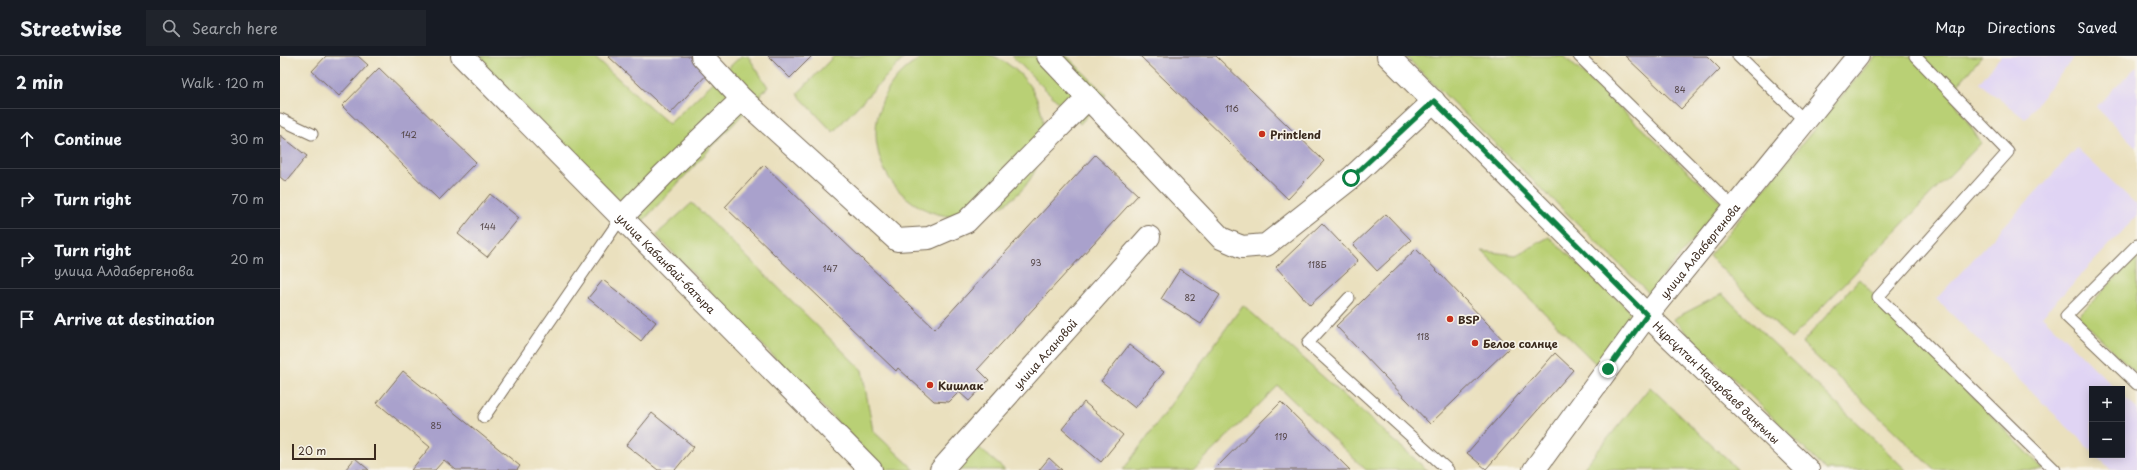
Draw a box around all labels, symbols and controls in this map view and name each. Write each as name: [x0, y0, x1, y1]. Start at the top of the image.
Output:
search box: [146, 10, 426, 46]
text: Streetwise: [20, 14, 122, 42]
text: Search here: [192, 16, 278, 39]
icon: search: [160, 17, 182, 39]
text: Map: [1935, 17, 1965, 38]
text: Directions: [1987, 17, 2055, 38]
text: Saved: [2077, 17, 2117, 38]
text: 2 min: [16, 69, 63, 95]
text: Walk · 120 m: [181, 73, 264, 92]
house number: 84: [1674, 82, 1686, 96]
house number: 116: [1225, 101, 1239, 115]
place label: Printlend: [1270, 126, 1321, 143]
text: Continue: [54, 127, 122, 150]
house number: 142: [401, 127, 417, 141]
icon: ahead: [16, 128, 38, 150]
text: 30 m: [230, 129, 264, 148]
marker: Printlend: [1257, 129, 1267, 139]
route start: [1342, 169, 1360, 187]
text: Turn right: [54, 187, 131, 210]
icon: right: [16, 188, 38, 210]
text: 70 m: [231, 189, 264, 208]
street label: улица Алдабергенова: [1656, 199, 1744, 302]
street label: улица Кабанбай-батыра: [613, 209, 720, 317]
house number: 144: [480, 219, 496, 233]
text: Turn right: [54, 238, 131, 261]
icon: right: [16, 248, 38, 270]
text: 20 m: [230, 249, 264, 268]
house number: 93: [1031, 255, 1042, 269]
house number: 118Б: [1307, 257, 1327, 271]
text: улица Алдабергенова: [54, 261, 194, 280]
house number: 147: [823, 261, 837, 275]
house number: 82: [1184, 290, 1196, 304]
text: Arrive at destination: [54, 307, 215, 330]
icon: arrive: [16, 308, 38, 330]
place label: BSP: [1458, 311, 1479, 328]
marker: BSP: [1445, 314, 1455, 324]
street label: улица Асановой: [1009, 315, 1081, 392]
street label: Нұрсұлтан Назарбаев даңғылы: [1649, 317, 1784, 447]
house number: 118: [1416, 329, 1430, 343]
place label: Белое солнце: [1483, 335, 1558, 352]
marker: Белое солнце: [1470, 338, 1480, 348]
route end: [1599, 360, 1617, 378]
place label: Кишлак: [938, 377, 984, 394]
marker: Кишлак: [925, 380, 935, 390]
map controls: [2089, 386, 2125, 458]
button: +: [2089, 386, 2125, 422]
house number: 85: [430, 418, 442, 432]
button: −: [2089, 422, 2125, 458]
house number: 119: [1275, 429, 1287, 443]
scale bar: [292, 442, 376, 461]
text: 20 m: [298, 442, 326, 459]

